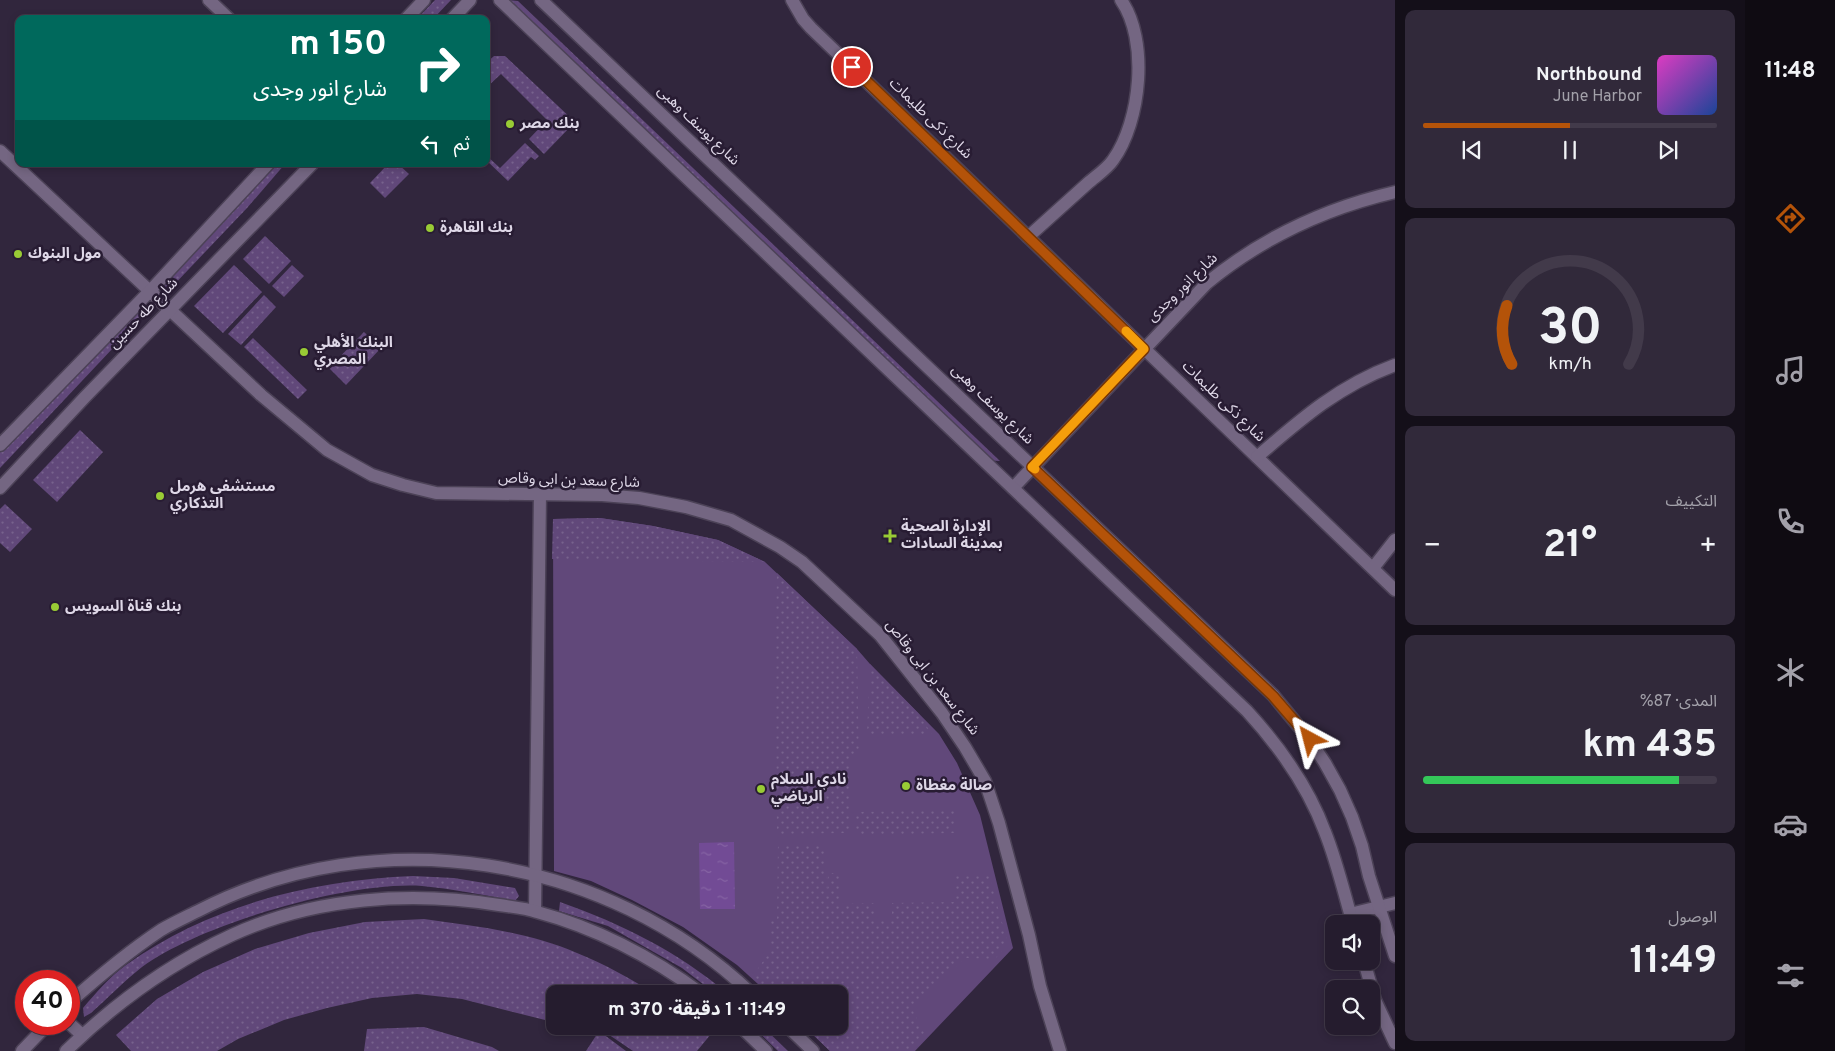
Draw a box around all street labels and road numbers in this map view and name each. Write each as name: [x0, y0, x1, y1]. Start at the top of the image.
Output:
street label: شارع ذكى طليمات: [884, 74, 976, 165]
street label: شارع يوسف وهبى: [652, 82, 743, 171]
street label: شارع انور وجدى: [1144, 249, 1223, 327]
street label: شارع طه حسين: [105, 274, 184, 354]
street label: شارع ذكى طليمات: [1177, 357, 1269, 448]
street label: شارع يوسف وهبى: [946, 361, 1037, 450]
street label: شارع سعد بن ابى وقاص: [498, 469, 640, 494]
street label: شارع سعد بن ابى وقاص: [880, 616, 983, 741]

